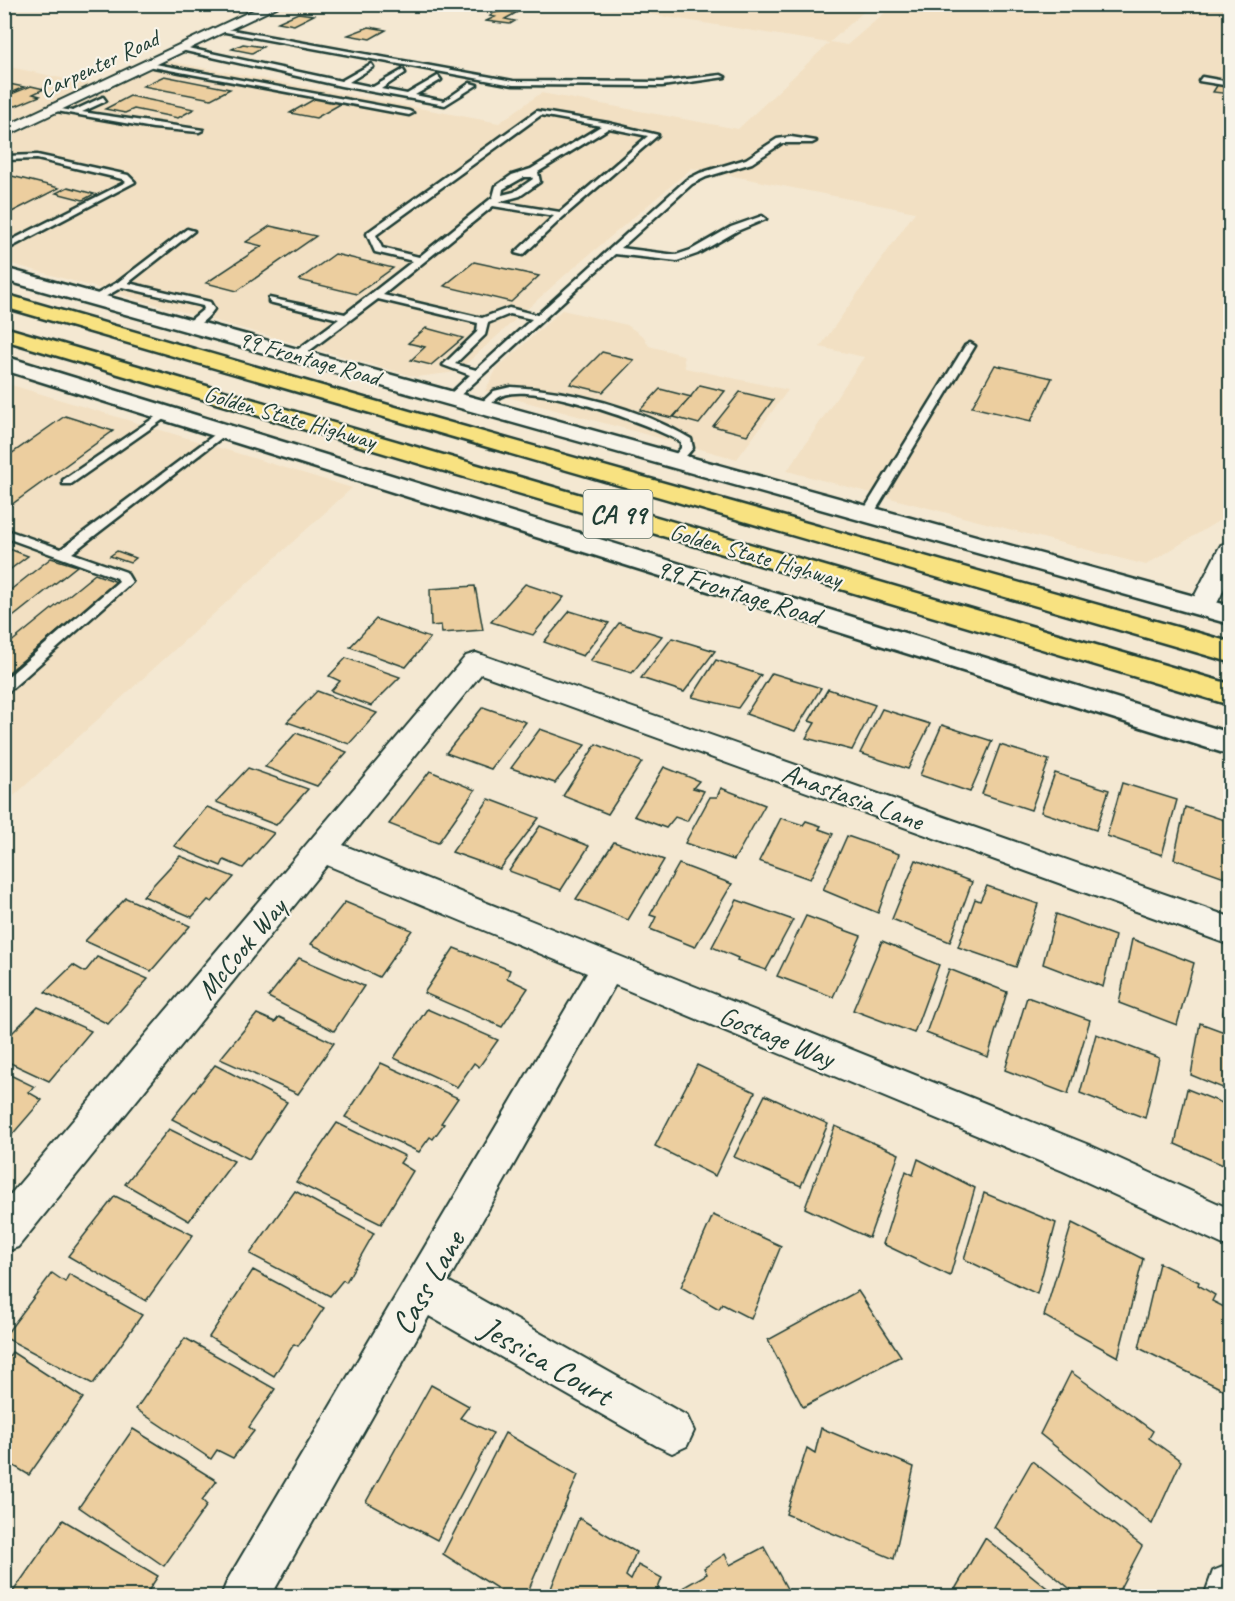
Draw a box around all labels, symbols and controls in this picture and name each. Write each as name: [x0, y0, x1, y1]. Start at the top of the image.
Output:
street label: Carpenter Road: [34, 22, 167, 105]
street label: 99 Frontage Road: [235, 323, 387, 394]
street label: Golden State Highway: [200, 378, 381, 456]
road number: CA 99: [584, 490, 652, 538]
street label: Golden State Highway: [666, 516, 847, 594]
street label: 99 Frontage Road: [651, 550, 828, 634]
street label: Anastasia Lane: [778, 755, 930, 839]
street label: McCook Way: [189, 889, 295, 1006]
street label: Gostage Way: [714, 998, 842, 1076]
street label: Cass Lane: [381, 1221, 476, 1342]
street label: Jessica Court: [471, 1305, 623, 1417]

